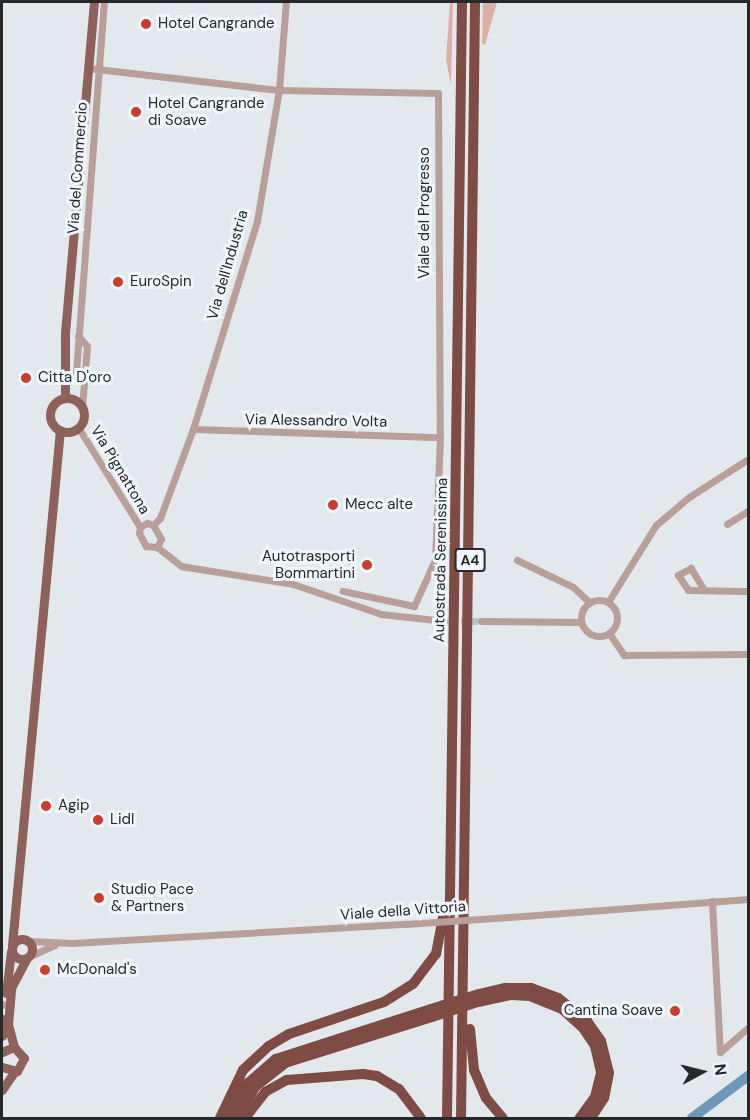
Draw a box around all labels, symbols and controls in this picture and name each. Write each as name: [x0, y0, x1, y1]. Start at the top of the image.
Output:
place label: Hotel Cangrande: [158, 15, 274, 33]
marker: Hotel Cangrande: [139, 17, 153, 31]
place label: Hotel Cangrande di Soave: [148, 94, 264, 129]
street label: Via del Commercio: [64, 101, 92, 235]
marker: Hotel Cangrande di Soave: [129, 105, 143, 119]
street label: Viale del Progresso: [416, 147, 434, 279]
street label: Via dell'Industria: [204, 208, 252, 322]
place label: EuroSpin: [130, 273, 192, 291]
marker: EuroSpin: [111, 275, 125, 289]
place label: Citta D'oro: [38, 369, 111, 387]
marker: Citta D'oro: [19, 371, 33, 385]
street label: Via Alessandro Volta: [245, 411, 387, 431]
street label: Via Pignattona: [86, 422, 154, 518]
street label: Autostrada Serenissima: [431, 478, 451, 642]
place label: Mecc alte: [345, 496, 413, 514]
marker: Mecc alte: [326, 498, 340, 512]
place label: Autotrasporti Bommartini: [262, 547, 355, 582]
road number: A4: [454, 549, 486, 571]
marker: Autotrasporti Bommartini: [360, 558, 374, 572]
place label: Agip: [58, 797, 89, 815]
marker: Agip: [39, 799, 53, 813]
place label: Lidl: [110, 811, 134, 829]
marker: Lidl: [91, 813, 105, 827]
place label: Studio Pace & Partners: [111, 880, 194, 915]
marker: Studio Pace & Partners: [92, 891, 106, 905]
street label: Viale della Vittoria: [340, 898, 466, 924]
place label: McDonald's: [57, 961, 137, 979]
marker: McDonald's: [38, 963, 52, 977]
place label: Cantina Soave: [564, 1002, 663, 1020]
marker: Cantina Soave: [668, 1004, 682, 1018]
north arrow: [672, 1042, 732, 1102]
text: N: [709, 1063, 731, 1077]

